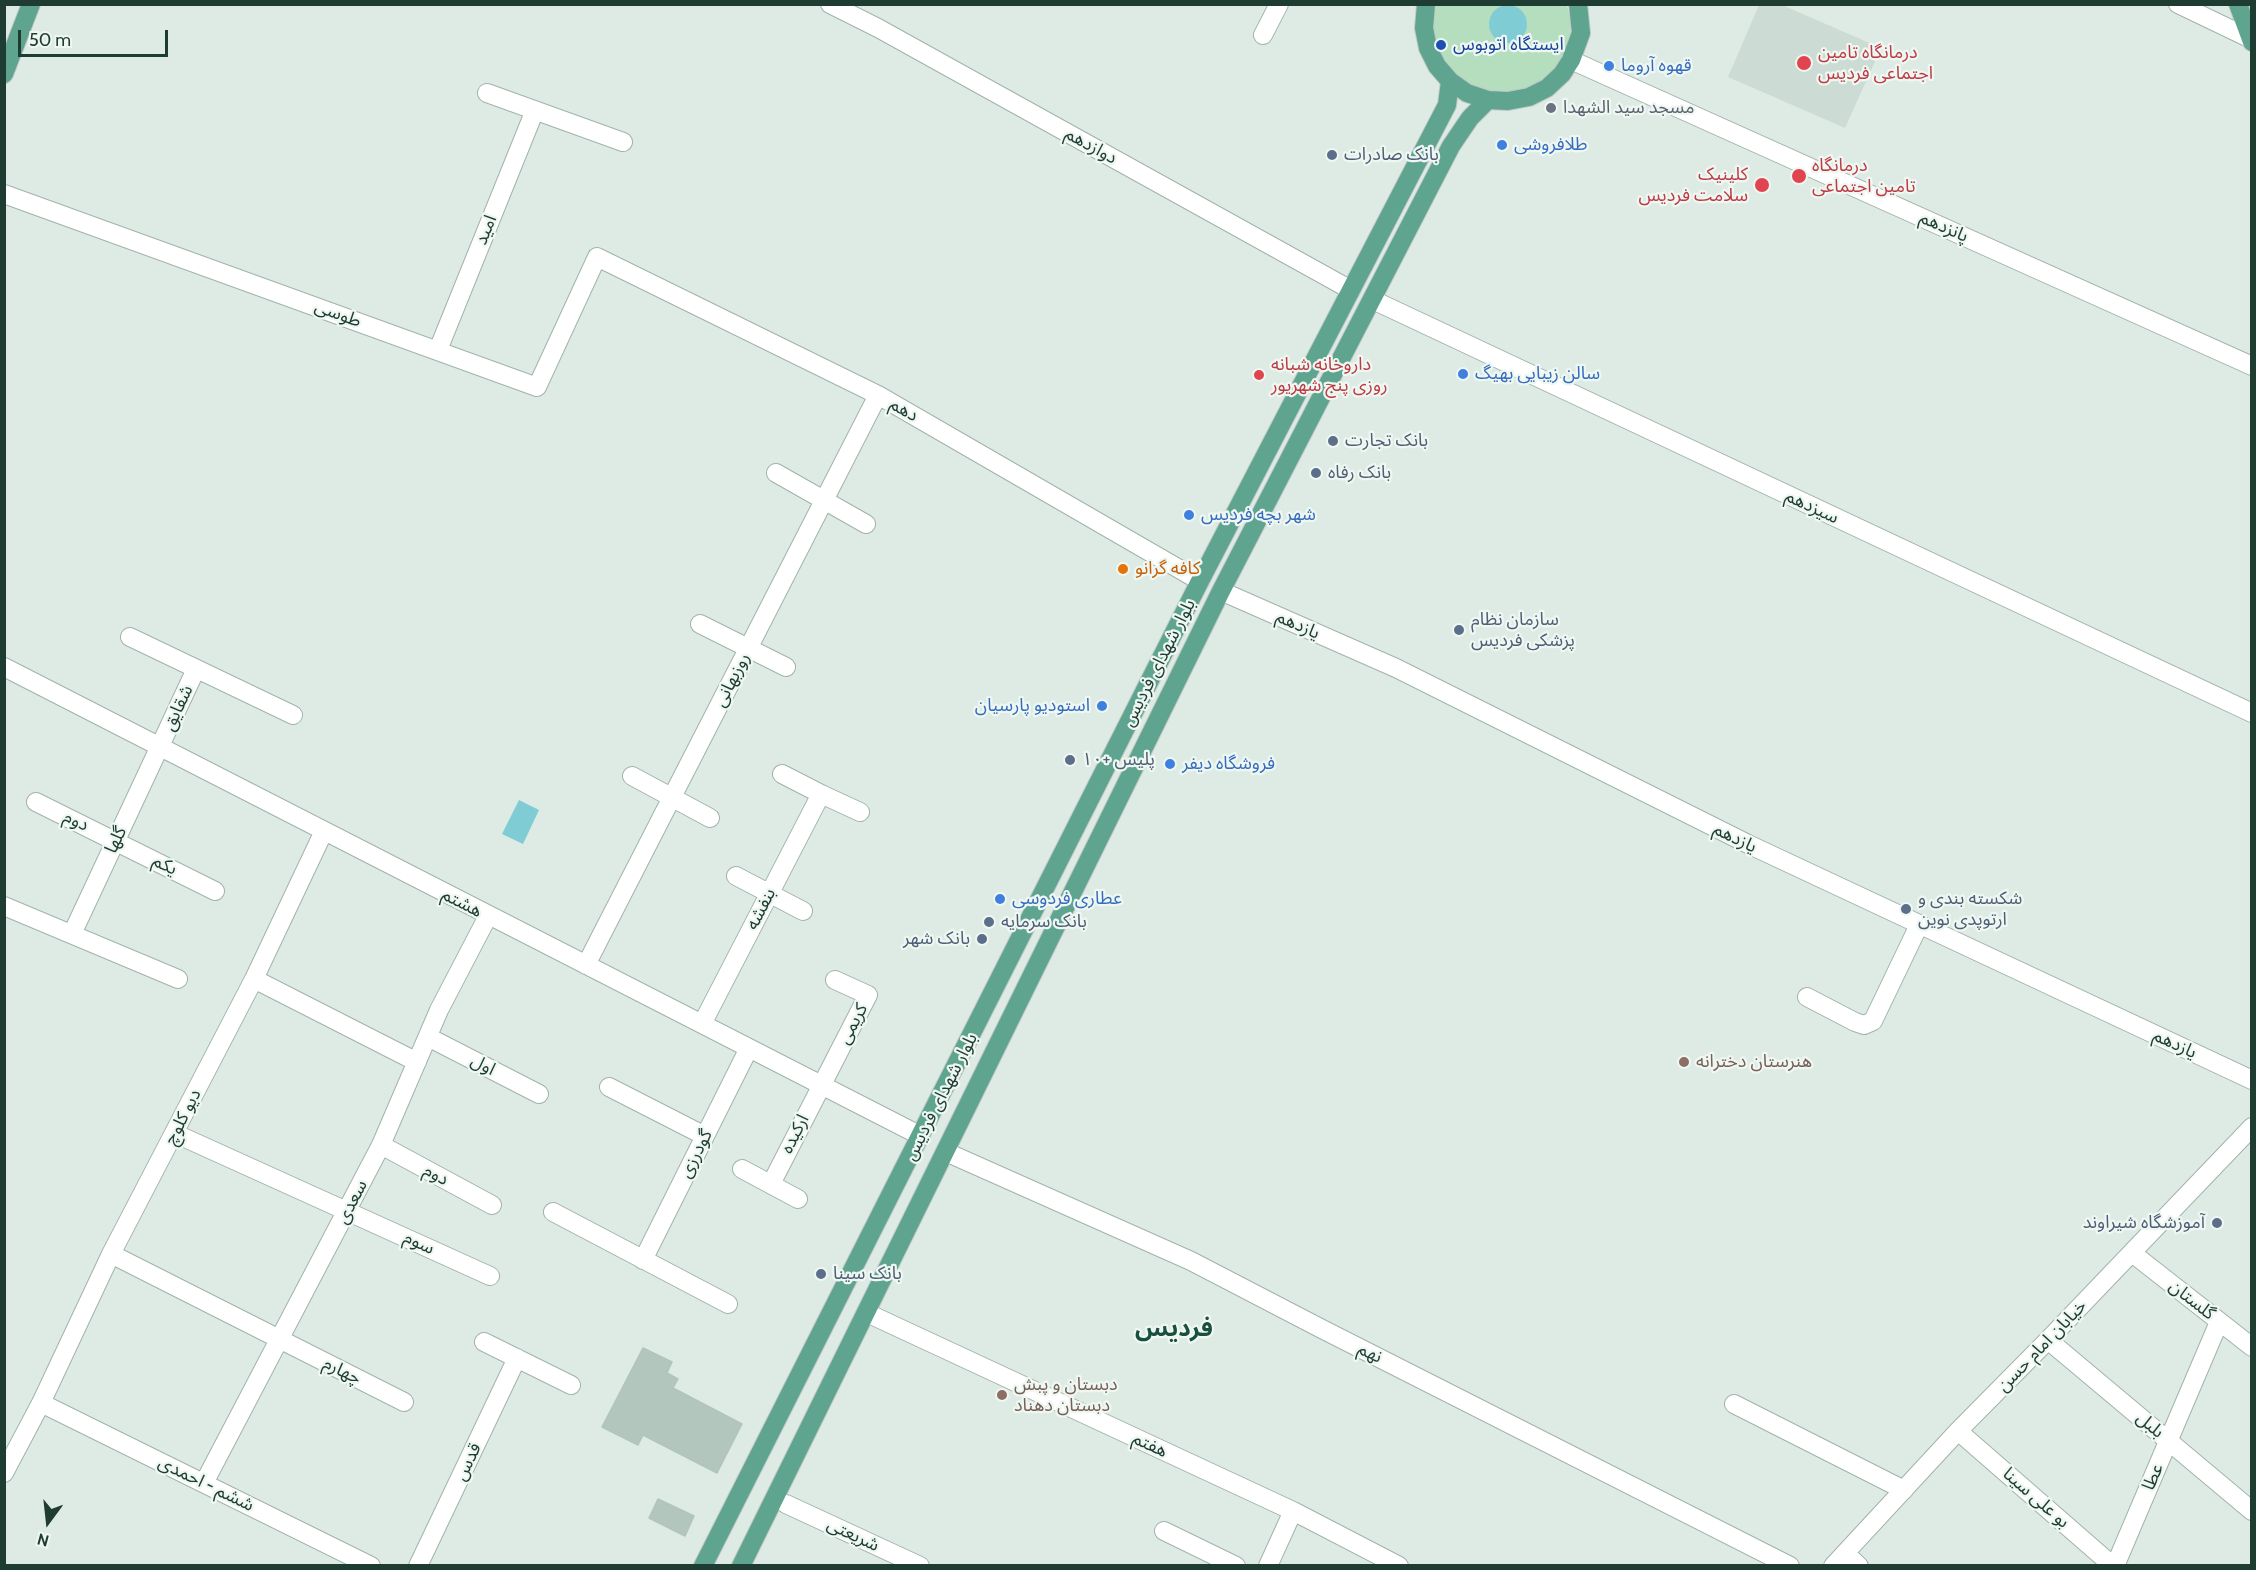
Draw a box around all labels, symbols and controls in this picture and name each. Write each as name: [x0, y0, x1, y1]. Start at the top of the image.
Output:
scale bar: [21, 18, 171, 56]
text: 50 m: [29, 29, 71, 51]
place label: ایستگاه اتوبوس: [1453, 34, 1564, 56]
marker: ایستگاه اتوبوس: [1434, 38, 1448, 52]
place label: درمانگاه تامین اجتماعی فردیس: [1818, 42, 1933, 84]
marker: درمانگاه تامین اجتماعی فردیس: [1795, 54, 1813, 72]
place label: قهوه آروما: [1621, 55, 1692, 77]
marker: قهوه آروما: [1602, 59, 1616, 73]
place label: مسجد سید الشهدا: [1563, 97, 1695, 119]
marker: مسجد سید الشهدا: [1544, 101, 1558, 115]
street label: دوازدهم: [1061, 123, 1121, 169]
place label: طلافروشی: [1514, 134, 1588, 156]
marker: طلافروشی: [1495, 138, 1509, 152]
place label: بانک صادرات: [1344, 144, 1439, 166]
marker: بانک صادرات: [1325, 148, 1339, 162]
place label: درمانگاه تامین اجتماعى: [1812, 155, 1916, 198]
place label: کلینیک سلامت فردیس: [1638, 164, 1748, 207]
marker: درمانگاه تامین اجتماعى: [1790, 167, 1808, 185]
marker: کلینیک سلامت فردیس: [1753, 176, 1771, 194]
street label: پانزدهم: [1916, 207, 1972, 247]
street label: امید: [470, 212, 502, 248]
street label: طوسی: [312, 296, 364, 332]
place label: داروخانه شبانه روزی پنج شهریور: [1271, 354, 1388, 397]
place label: سالن زیبایی بهیگ: [1475, 363, 1600, 385]
marker: سالن زیبایی بهیگ: [1456, 367, 1470, 381]
marker: داروخانه شبانه روزی پنج شهریور: [1252, 368, 1266, 382]
street label: دهم: [886, 393, 922, 427]
place label: بانک تجارت: [1345, 430, 1428, 452]
marker: بانک تجارت: [1326, 434, 1340, 448]
place label: بانک رفاه: [1328, 462, 1391, 484]
marker: بانک رفاه: [1309, 466, 1323, 480]
street label: سیزدهم: [1782, 485, 1842, 529]
place label: شهر بچه فردیس: [1201, 504, 1316, 526]
marker: شهر بچه فردیس: [1182, 508, 1196, 522]
place label: کافه گرانو: [1135, 558, 1200, 580]
marker: کافه گرانو: [1116, 562, 1130, 576]
street label: بلوار شهدای فردیس: [1118, 596, 1200, 730]
street label: یازدهم: [1273, 606, 1323, 644]
place label: سازمان نظام پزشکی فردیس: [1471, 609, 1575, 652]
marker: سازمان نظام پزشکی فردیس: [1452, 623, 1466, 637]
street label: روزبهانی: [709, 649, 755, 711]
street label: شقایق: [158, 682, 198, 734]
place label: استودیو پارسیان: [975, 695, 1090, 717]
marker: استودیو پارسیان: [1095, 699, 1109, 713]
place label: پلیس +۱۰: [1082, 749, 1155, 771]
marker: پلیس +۱۰: [1063, 753, 1077, 767]
place label: فروشگاه دیفر: [1182, 753, 1275, 775]
marker: فروشگاه دیفر: [1163, 757, 1177, 771]
street label: دوم: [60, 806, 92, 836]
street label: یازدهم: [1710, 818, 1760, 858]
street label: گلها: [100, 823, 132, 857]
street label: یکم: [149, 850, 181, 880]
street label: هشتم: [438, 884, 486, 922]
street label: بنفشه: [741, 885, 781, 933]
place label: عطاری فردوسی: [1012, 888, 1122, 910]
place label: شکسته بندی و ارتوپدی نوین: [1918, 888, 2022, 930]
marker: عطاری فردوسی: [993, 892, 1007, 906]
marker: شکسته بندی و ارتوپدی نوین: [1899, 902, 1913, 916]
place label: بانک سرمایه: [1001, 911, 1087, 933]
marker: بانک سرمایه: [982, 915, 996, 929]
place label: بانک شهر: [903, 928, 970, 950]
marker: بانک شهر: [975, 932, 989, 946]
street label: کریمی: [833, 1000, 873, 1048]
street label: یازدهم: [2150, 1025, 2200, 1063]
street label: بلوار شهدای فردیس: [900, 1030, 982, 1164]
street label: اول: [467, 1050, 499, 1080]
place label: هنرستان دخترانه: [1696, 1051, 1812, 1073]
marker: هنرستان دخترانه: [1677, 1055, 1691, 1069]
street label: دیو کلوچ: [160, 1086, 206, 1148]
street label: ارکیده: [776, 1111, 814, 1157]
street label: گودرزی: [675, 1126, 717, 1182]
street label: دوم: [420, 1160, 452, 1190]
street label: سعدی: [332, 1176, 372, 1228]
place label: آموزشگاه شیراوند: [2083, 1212, 2205, 1234]
marker: آموزشگاه شیراوند: [2210, 1216, 2224, 1230]
street label: سوم: [400, 1227, 438, 1259]
place label: بانک سینا: [833, 1263, 902, 1285]
marker: بانک سینا: [814, 1267, 828, 1281]
street label: گلستان: [2165, 1275, 2219, 1325]
street label: خیابان امام حسن: [1993, 1295, 2091, 1397]
district label: فردیس: [1135, 1315, 1213, 1343]
street label: نهم: [1354, 1338, 1386, 1368]
street label: چهارم: [319, 1353, 365, 1389]
place label: دبستان و پبش دبستان دهناد: [1014, 1374, 1118, 1416]
marker: دبستان و پبش دبستان دهناد: [995, 1388, 1009, 1402]
street label: بلبل: [2132, 1407, 2168, 1443]
street label: هفتم: [1129, 1428, 1171, 1462]
street label: قدس: [450, 1440, 486, 1484]
street label: ششم - احمدی: [155, 1452, 257, 1516]
street label: عطا: [2138, 1460, 2168, 1494]
street label: بو علی سینا: [1998, 1463, 2074, 1533]
north arrow: [18, 1492, 78, 1552]
street label: شریعتی: [823, 1514, 883, 1556]
text: N: [35, 1529, 51, 1551]

